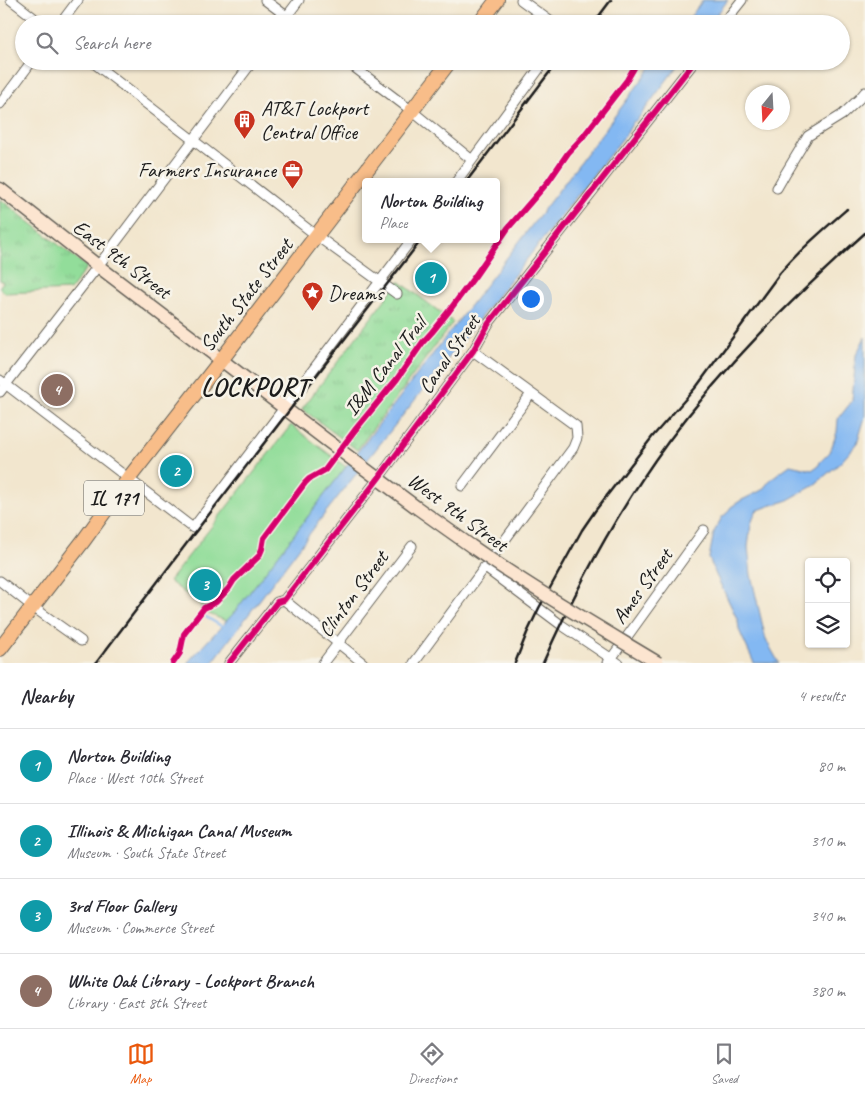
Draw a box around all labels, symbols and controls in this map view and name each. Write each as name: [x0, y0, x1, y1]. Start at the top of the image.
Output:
search box: [15, 15, 850, 70]
icon: search: [33, 29, 61, 57]
text: Search here: [73, 31, 150, 55]
north arrow: [745, 85, 790, 130]
place label: AT&T Lockport Central Office: [261, 95, 370, 145]
building icon: AT&T Lockport Central Office: [233, 108, 257, 139]
place label: Farmers Insurance: [138, 157, 277, 183]
office icon: Farmers Insurance: [280, 158, 304, 189]
popup: [362, 178, 500, 243]
text: Norton Building: [379, 189, 483, 213]
text: Place: [379, 213, 408, 233]
street label: East 9th Street: [68, 214, 178, 305]
street label: South State Street: [194, 232, 299, 357]
pin: 1: [415, 259, 447, 297]
place label: Dreams: [328, 280, 385, 306]
place icon: Dreams: [300, 281, 324, 312]
your location: [518, 286, 544, 312]
street label: Canal Street: [412, 308, 487, 399]
street label: I&M Canal Trail: [338, 309, 434, 421]
district label: LOCKPORT: [201, 370, 314, 403]
pin: 4: [41, 371, 73, 409]
pin: 2: [160, 452, 192, 490]
street label: West 9th Street: [403, 467, 515, 558]
road number: IL 171: [84, 480, 144, 516]
street label: Ames Street: [606, 542, 679, 629]
street label: Clinton Street: [312, 544, 395, 642]
map controls: [805, 558, 850, 648]
button: locate: [805, 558, 850, 603]
pin: 3: [189, 566, 221, 604]
button: layers: [805, 603, 850, 648]
text: Nearby: [20, 683, 73, 709]
text: 4 results: [798, 686, 845, 706]
text: Norton Building: [67, 744, 170, 768]
text: 1: [32, 756, 40, 776]
text: 80 m: [818, 756, 845, 776]
text: Place · West 10th Street: [67, 768, 203, 788]
text: Illinois & Michigan Canal Museum: [67, 819, 292, 843]
text: 2: [32, 831, 40, 851]
text: 310 m: [811, 831, 845, 851]
text: Museum · South State Street: [67, 843, 225, 863]
text: 3rd Floor Gallery: [67, 894, 176, 918]
text: 3: [32, 906, 40, 926]
text: 340 m: [811, 906, 845, 926]
text: Museum · Commerce Street: [67, 918, 214, 938]
text: White Oak Library - Lockport Branch: [67, 969, 314, 993]
text: 4: [32, 981, 40, 1001]
text: 380 m: [811, 981, 845, 1001]
text: Library · East 8th Street: [67, 993, 206, 1013]
tab: Map: [127, 1040, 155, 1087]
tab: Directions: [408, 1040, 457, 1087]
tab: Saved: [710, 1040, 738, 1087]

